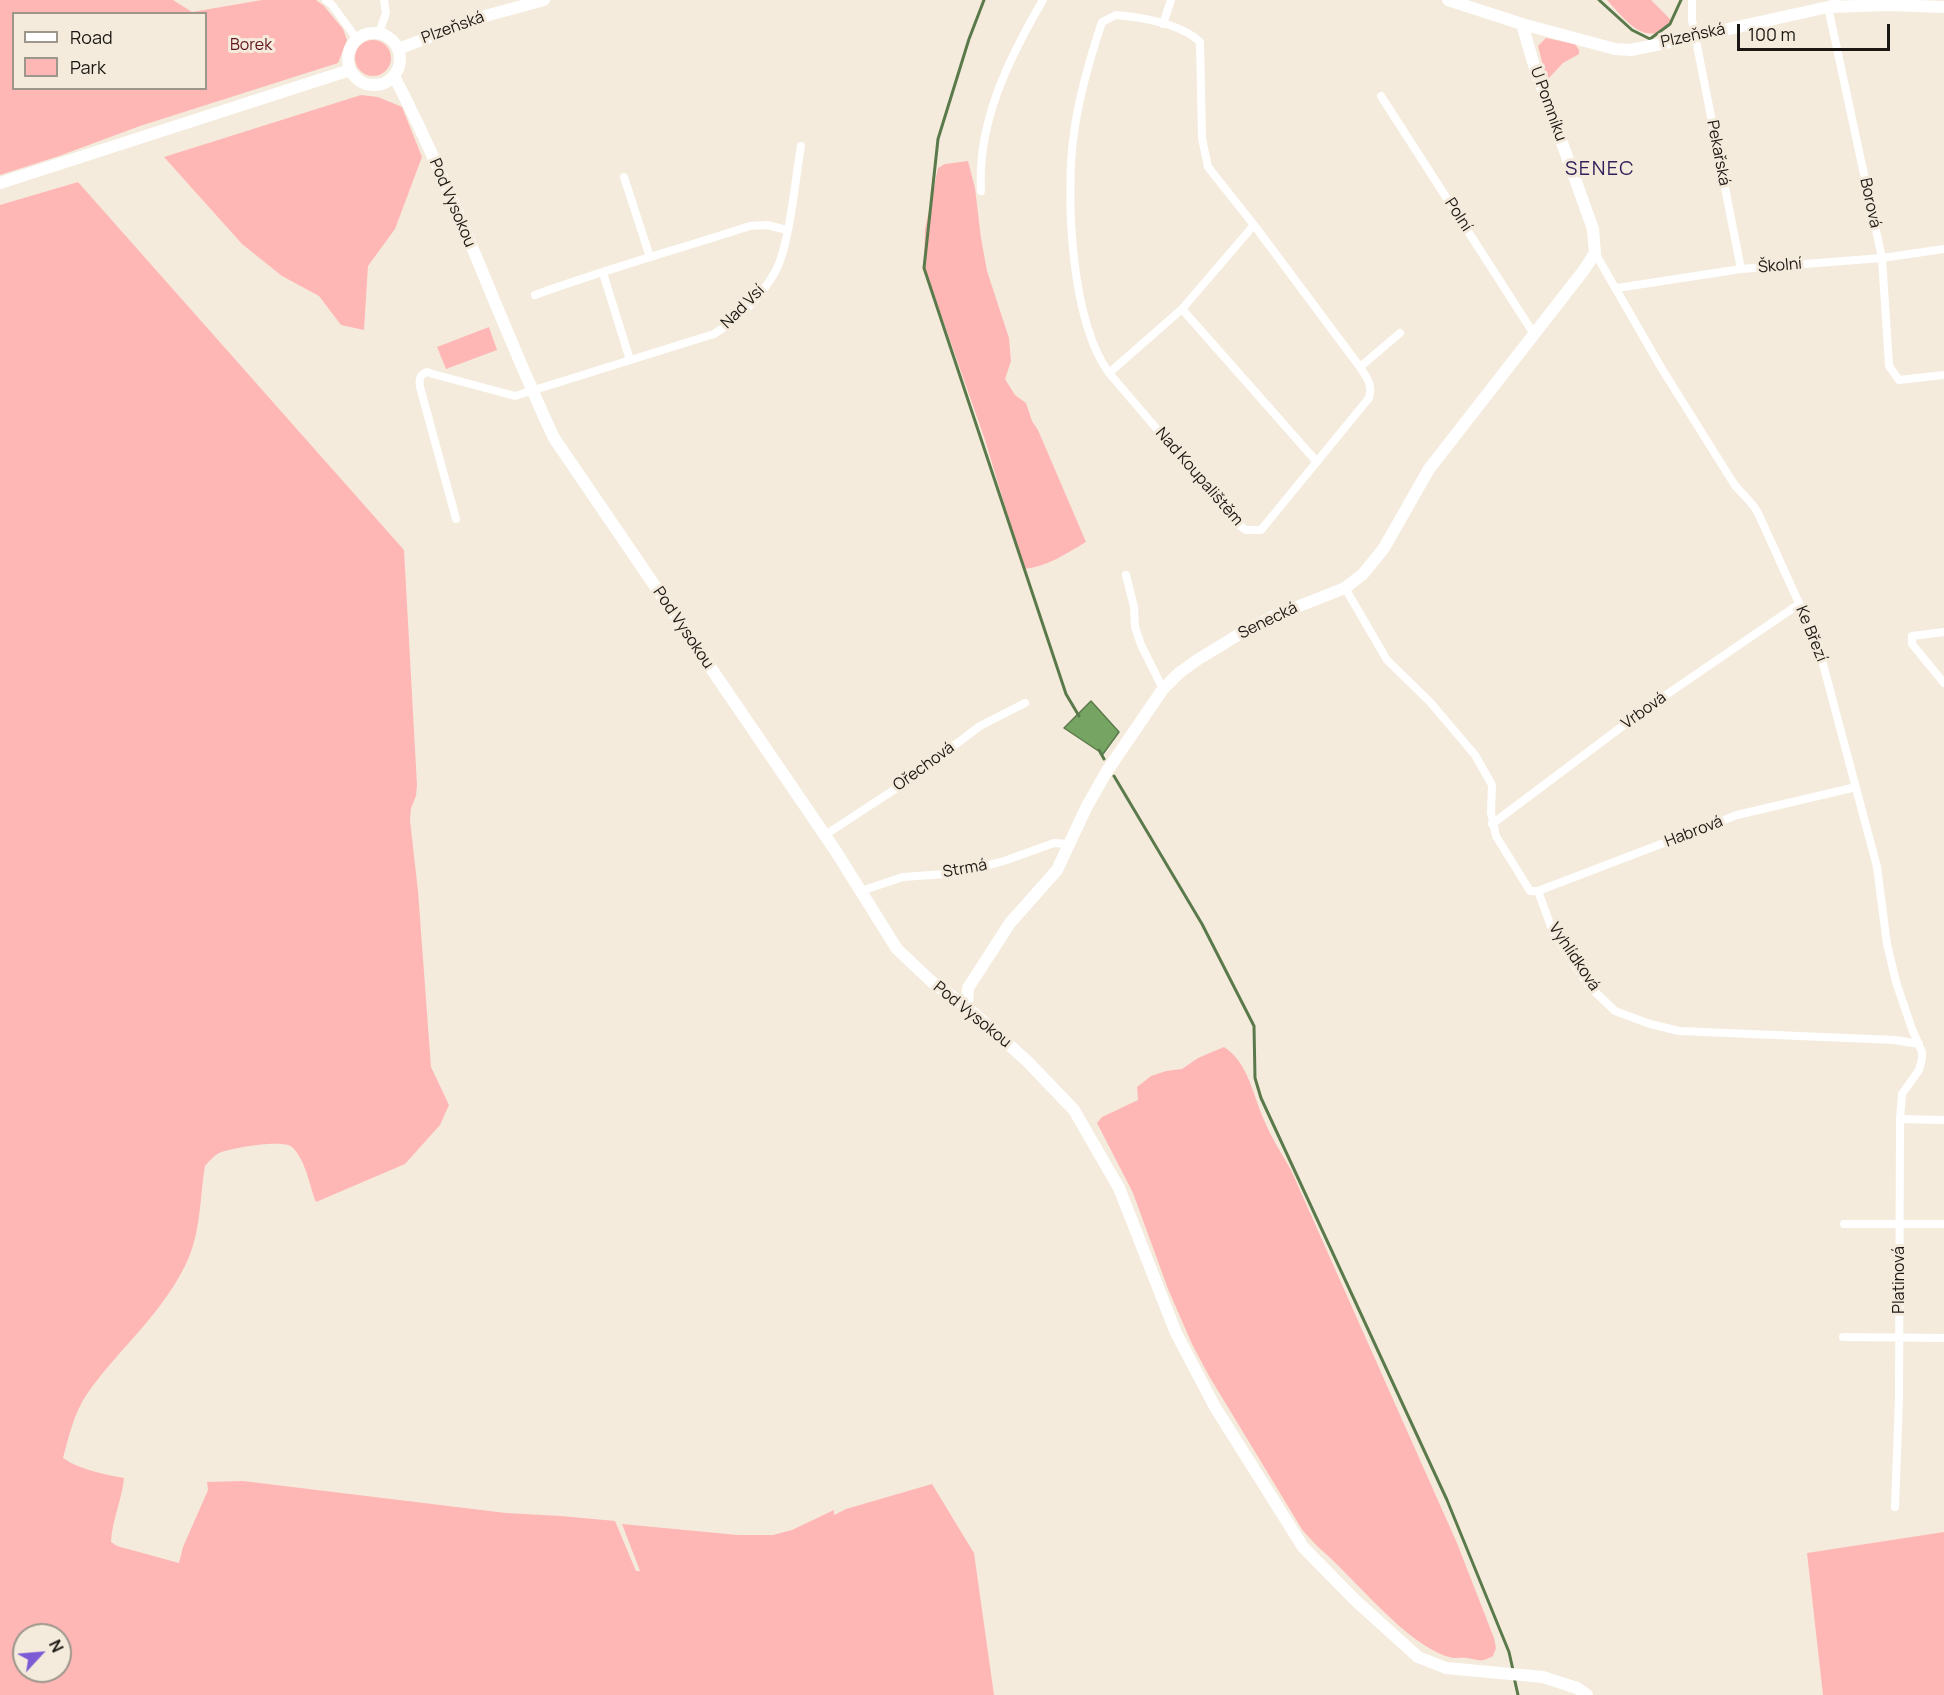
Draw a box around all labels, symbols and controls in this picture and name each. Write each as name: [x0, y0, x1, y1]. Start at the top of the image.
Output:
street label: Plzeňská: [419, 8, 487, 48]
legend: [12, 12, 207, 90]
scale bar: [1740, 12, 1893, 50]
street label: Plzeňská: [1659, 20, 1727, 52]
text: 100 m: [1748, 22, 1796, 46]
text: Road: [70, 25, 113, 49]
park label: Borek: [230, 36, 272, 56]
text: Park: [70, 55, 106, 79]
street label: U Pomníku: [1526, 64, 1570, 144]
street label: Pekařská: [1702, 119, 1734, 187]
street label: Pod Vysokou: [425, 156, 479, 250]
district label: SENEC: [1565, 157, 1635, 181]
street label: Borová: [1855, 176, 1885, 230]
street label: Polní: [1440, 195, 1476, 235]
street label: Školní: [1757, 255, 1803, 277]
street label: Nad Vsí: [717, 281, 769, 333]
street label: Nad Koupalištěm: [1151, 424, 1247, 530]
street label: Pod Vysokou: [649, 583, 717, 673]
street label: Senecká: [1235, 598, 1301, 644]
street label: Ke Březí: [1791, 603, 1831, 665]
street label: Vrbová: [1618, 688, 1670, 734]
street label: Ořechová: [890, 738, 958, 796]
street label: Habrová: [1662, 812, 1726, 852]
street label: Strmá: [941, 856, 989, 882]
street label: Vyhlídková: [1544, 919, 1604, 995]
street label: Pod Vysokou: [929, 978, 1015, 1052]
street label: Platinová: [1890, 1246, 1910, 1314]
north arrow: [12, 1623, 72, 1683]
text: N: [44, 1636, 69, 1656]

